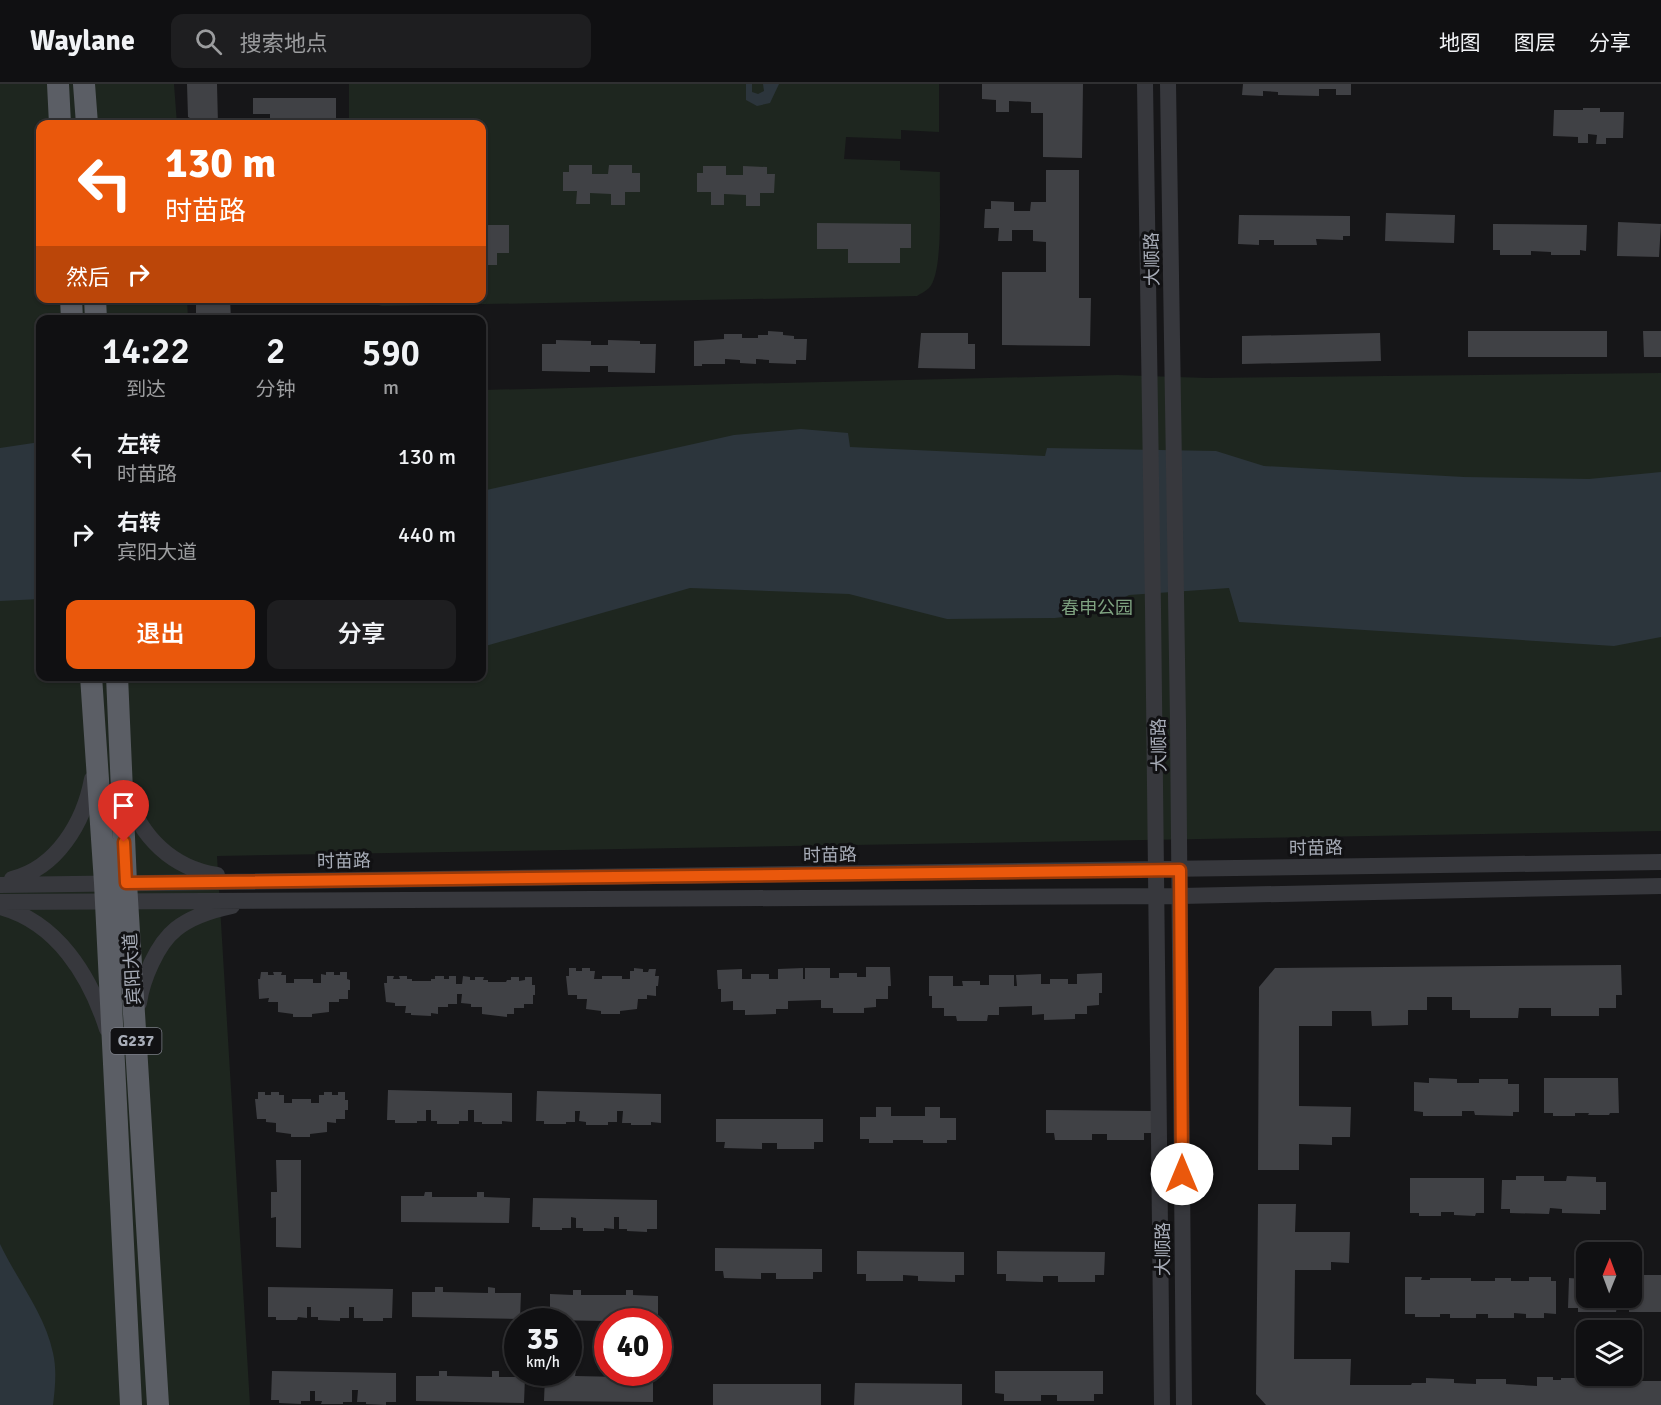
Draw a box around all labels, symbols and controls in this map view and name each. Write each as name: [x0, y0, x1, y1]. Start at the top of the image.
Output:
search box: [171, 14, 591, 68]
text: Waylane: [30, 24, 135, 58]
icon: search: [192, 25, 225, 58]
text: 搜索地点: [240, 30, 328, 57]
text: 地图: [1439, 30, 1481, 56]
text: 图层: [1514, 30, 1556, 56]
text: 分享: [1589, 30, 1631, 56]
text: 130 m: [165, 138, 276, 189]
icon: left: [66, 144, 144, 222]
text: 时苗路: [165, 195, 246, 228]
street label: 大顺路: [1141, 232, 1163, 286]
icon: right: [122, 258, 155, 291]
text: 然后: [66, 264, 110, 291]
text: 14:22: [102, 329, 190, 374]
text: 2: [266, 329, 286, 374]
text: 590: [362, 331, 420, 376]
text: m: [383, 375, 399, 400]
text: 到达: [126, 377, 166, 402]
text: 分钟: [256, 377, 296, 402]
text: 左转: [117, 431, 161, 458]
icon: left: [66, 440, 99, 473]
text: 130 m: [398, 443, 456, 470]
text: 时苗路: [117, 462, 177, 487]
text: 右转: [117, 509, 161, 536]
icon: right: [66, 518, 99, 551]
text: 440 m: [398, 521, 456, 548]
text: 宾阳大道: [117, 540, 197, 565]
park label: 春申公园: [1061, 597, 1133, 619]
button: 退出: [66, 600, 255, 669]
button: 分享: [267, 600, 456, 669]
street label: 大顺路: [1148, 718, 1170, 772]
pin: [98, 780, 149, 842]
icon: arrive: [107, 789, 140, 822]
street label: 时苗路: [1289, 837, 1343, 859]
street label: 时苗路: [803, 844, 857, 866]
street label: 时苗路: [317, 850, 371, 872]
street label: 宾阳大道: [119, 932, 145, 1006]
road number: G237: [110, 1028, 162, 1054]
position arrow: [1150, 1142, 1214, 1206]
street label: 大顺路: [1152, 1222, 1174, 1276]
north arrow: [1576, 1242, 1642, 1308]
map controls: [1576, 1242, 1642, 1386]
speed limit sign: 40: [594, 1308, 672, 1386]
button: layers: [1576, 1320, 1642, 1386]
text: 35: [527, 1321, 559, 1358]
text: km/h: [526, 1353, 560, 1371]

